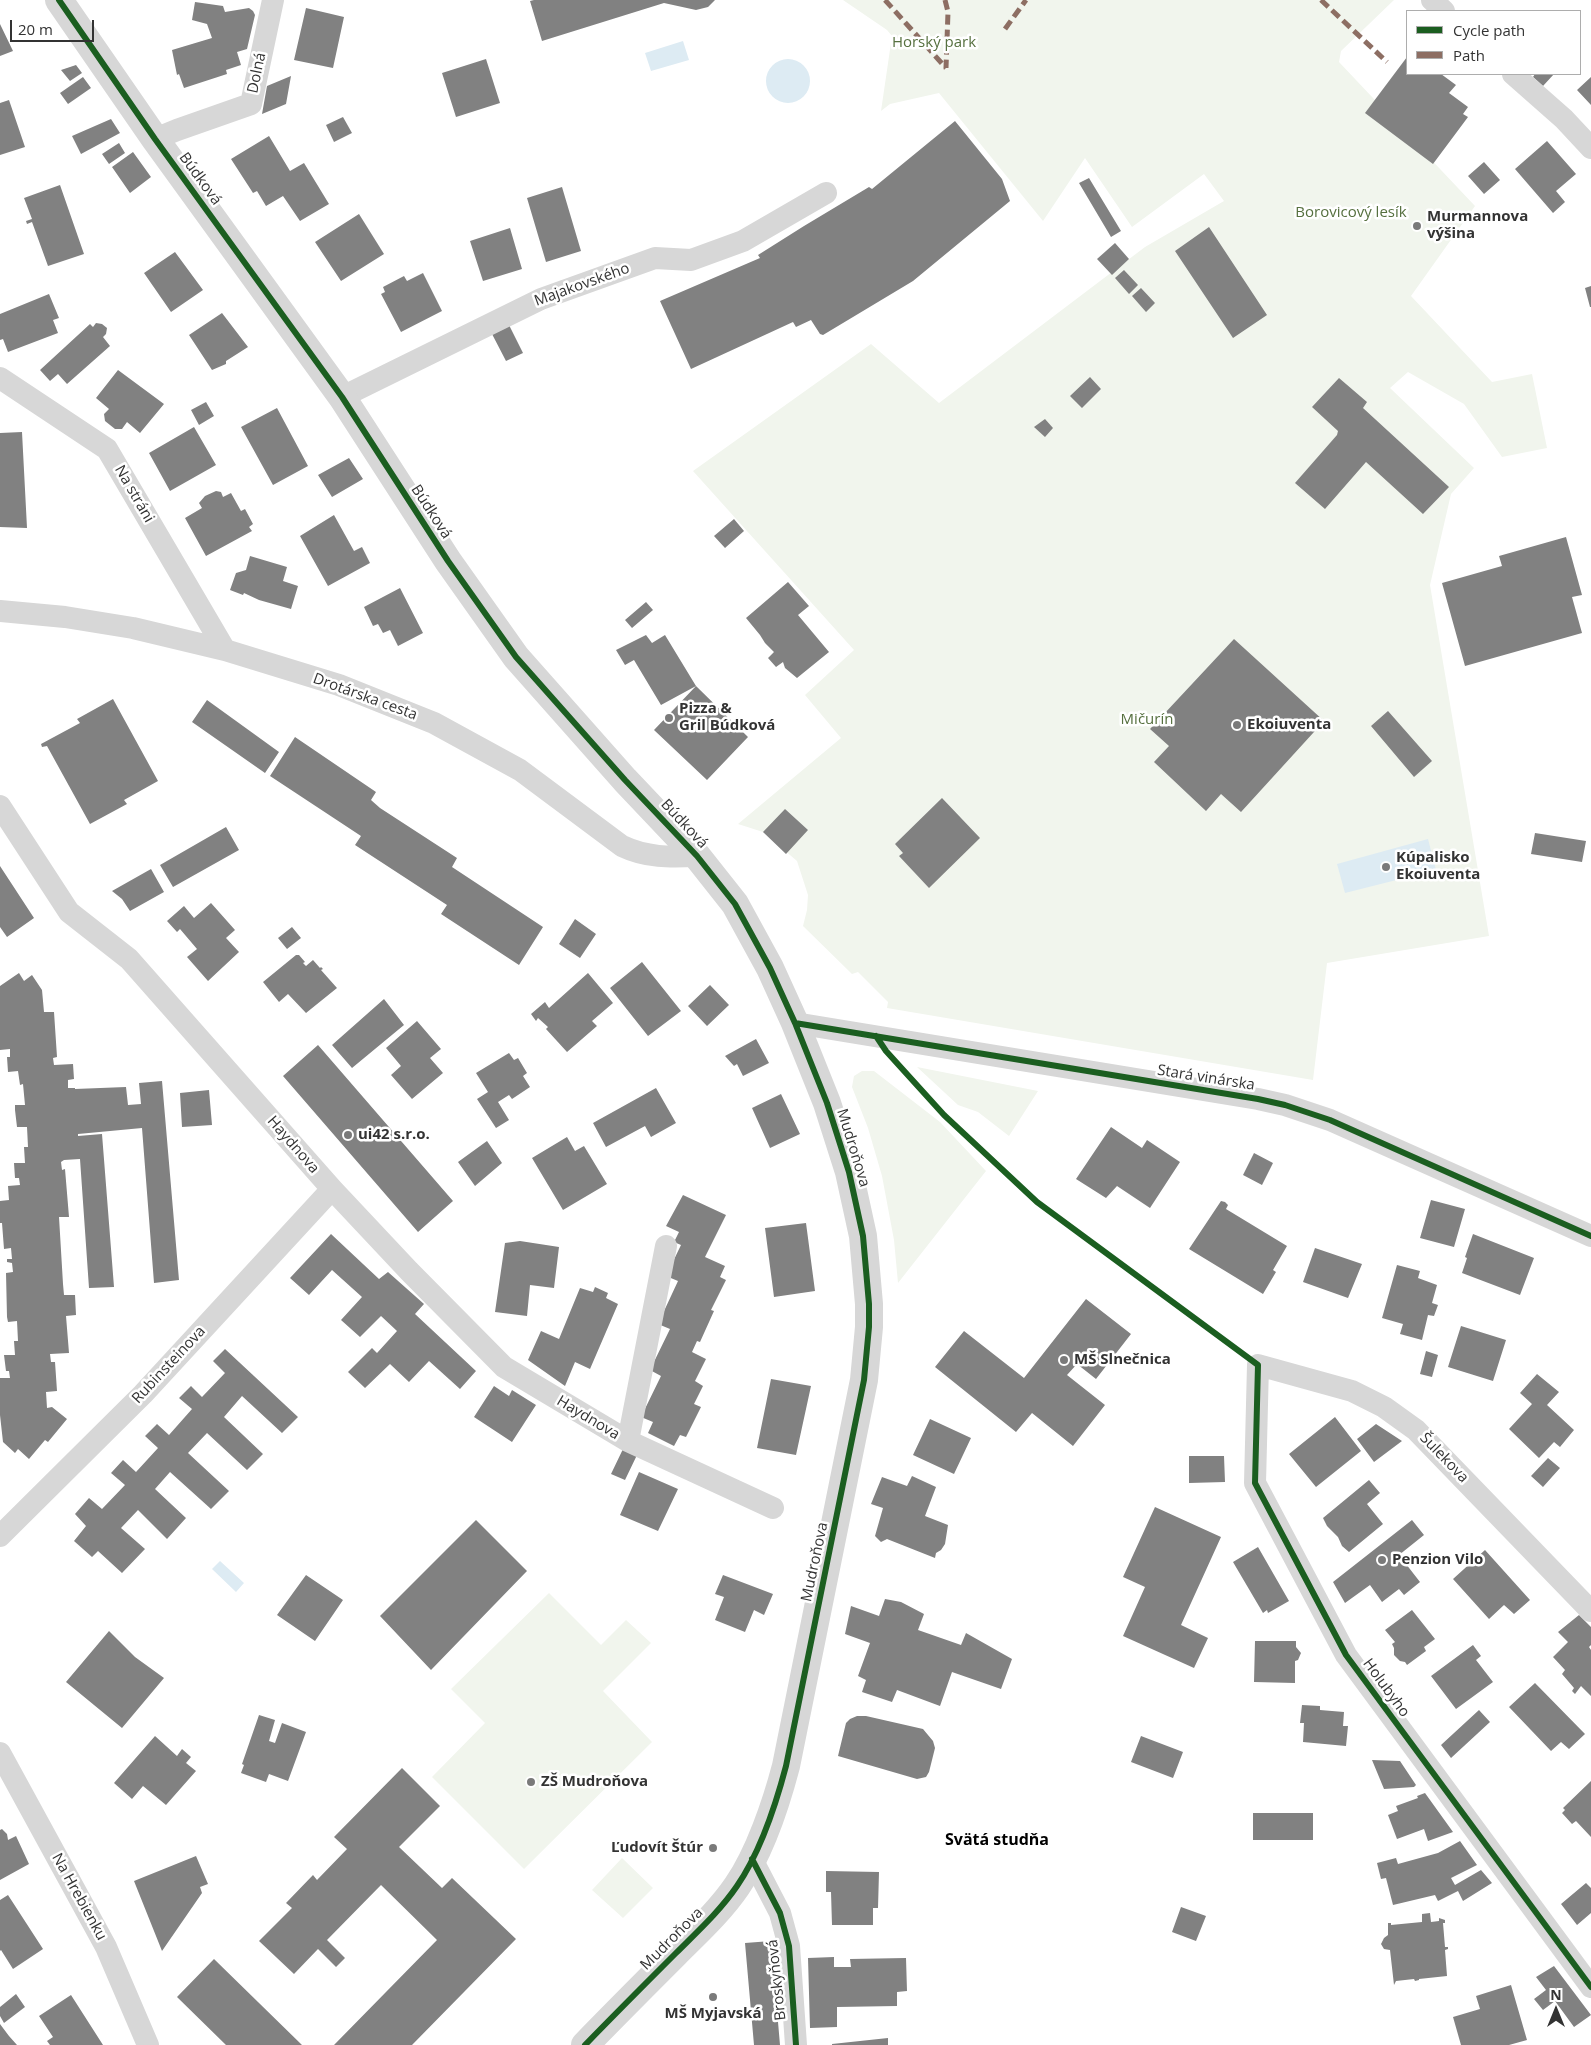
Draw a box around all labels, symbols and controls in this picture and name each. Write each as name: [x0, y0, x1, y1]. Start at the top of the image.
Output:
scale bar: [12, 10, 96, 42]
legend: [1406, 10, 1581, 75]
text: 20 m: [18, 19, 53, 39]
text: Cycle path: [1453, 20, 1525, 40]
park label: Horský park: [892, 34, 976, 52]
text: Path: [1453, 45, 1485, 65]
street label: Dolná: [244, 51, 270, 95]
street label: Búdková: [175, 149, 225, 209]
park label: Borovicový lesík: [1295, 204, 1407, 222]
place label: Murmannova výšina: [1427, 208, 1528, 243]
marker: Murmannova výšina: [1411, 220, 1423, 232]
street label: Majakovského: [532, 259, 632, 311]
street label: Na stráni: [110, 462, 158, 526]
street label: Búdková: [407, 482, 455, 542]
street label: Drotárska cesta: [310, 670, 420, 724]
place label: Pizza & Gril Búdková: [679, 700, 775, 735]
park label: Mičurín: [1121, 711, 1173, 729]
marker: Pizza & Gril Búdková: [663, 712, 675, 724]
place label: Ekoiuventa: [1247, 716, 1331, 734]
marker: Ekoiuventa: [1231, 719, 1243, 731]
street label: Búdková: [657, 796, 711, 852]
place label: Kúpalisko Ekoiuventa: [1396, 849, 1480, 884]
marker: Kúpalisko Ekoiuventa: [1380, 861, 1392, 873]
street label: Stará vinárska: [1156, 1061, 1256, 1095]
street label: Mudroňova: [833, 1107, 873, 1189]
street label: Haydnova: [263, 1113, 323, 1177]
place label: ui42 s.r.o.: [358, 1126, 430, 1144]
marker: ui42 s.r.o.: [342, 1129, 354, 1141]
street label: Rubinsteinova: [129, 1323, 209, 1407]
place label: MŠ Slnečnica: [1074, 1351, 1171, 1369]
marker: MŠ Slnečnica: [1058, 1354, 1070, 1366]
street label: Haydnova: [553, 1392, 623, 1444]
street label: Šulekova: [1416, 1429, 1472, 1487]
street label: Mudroňova: [798, 1520, 832, 1604]
place label: Penzion Vilo: [1392, 1551, 1483, 1569]
marker: Penzion Vilo: [1376, 1554, 1388, 1566]
street label: Holubyho: [1359, 1655, 1413, 1721]
place label: ZŠ Mudroňova: [541, 1773, 648, 1791]
marker: ZŠ Mudroňova: [525, 1776, 537, 1788]
district label: Svätá studňa: [945, 1830, 1049, 1850]
place label: Ľudovít Štúr: [611, 1839, 703, 1857]
marker: Ľudovít Štúr: [707, 1842, 719, 1854]
street label: Na Hrebienku: [48, 1850, 110, 1944]
street label: Mudroňova: [637, 1904, 707, 1974]
street label: Broskyňová: [764, 1939, 790, 2021]
north arrow: [1531, 1985, 1581, 2035]
text: N: [1550, 1985, 1562, 2004]
marker: MŠ Myjavská: [707, 1991, 719, 2003]
place label: MŠ Myjavská: [665, 2005, 761, 2023]

